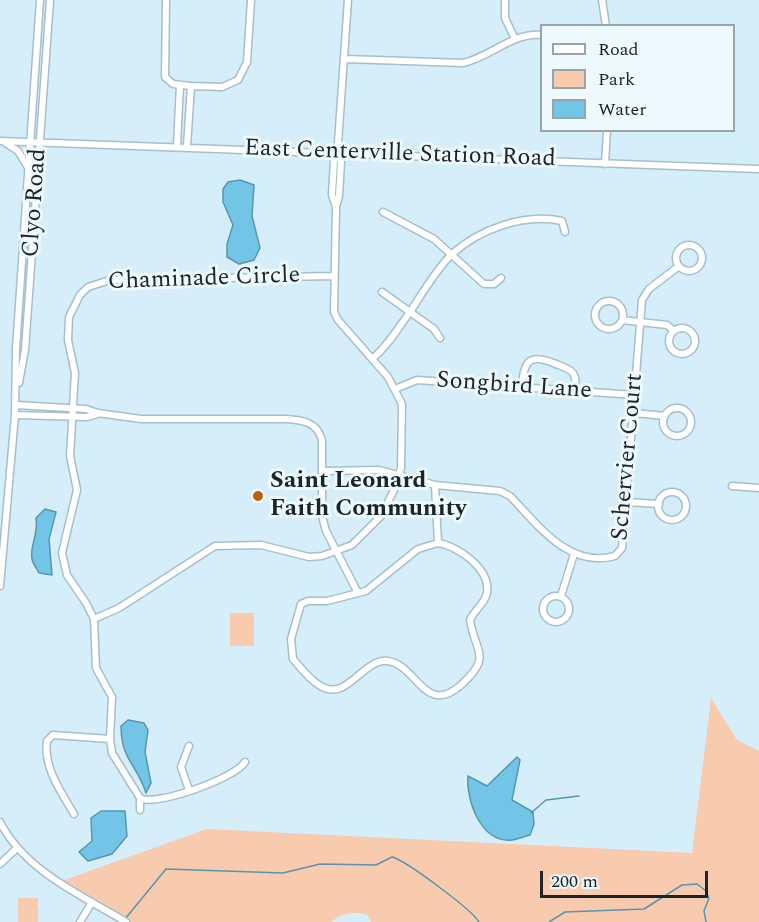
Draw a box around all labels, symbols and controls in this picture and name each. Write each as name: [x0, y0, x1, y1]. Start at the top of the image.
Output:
legend: [540, 24, 735, 132]
text: Road: [598, 36, 639, 63]
text: Park: [598, 66, 635, 93]
text: Water: [598, 96, 646, 123]
street label: East Centerville Station Road: [244, 135, 556, 175]
street label: Clyo Road: [18, 148, 54, 258]
street label: Chaminade Circle: [107, 262, 301, 298]
street label: Songbird Lane: [435, 367, 593, 407]
street label: Schervier Court: [607, 372, 651, 542]
place label: Saint Leonard Faith Community: [270, 468, 466, 524]
marker: Saint Leonard Faith Community: [251, 489, 265, 503]
scale bar: [543, 859, 711, 897]
text: 200 m: [551, 868, 598, 895]

